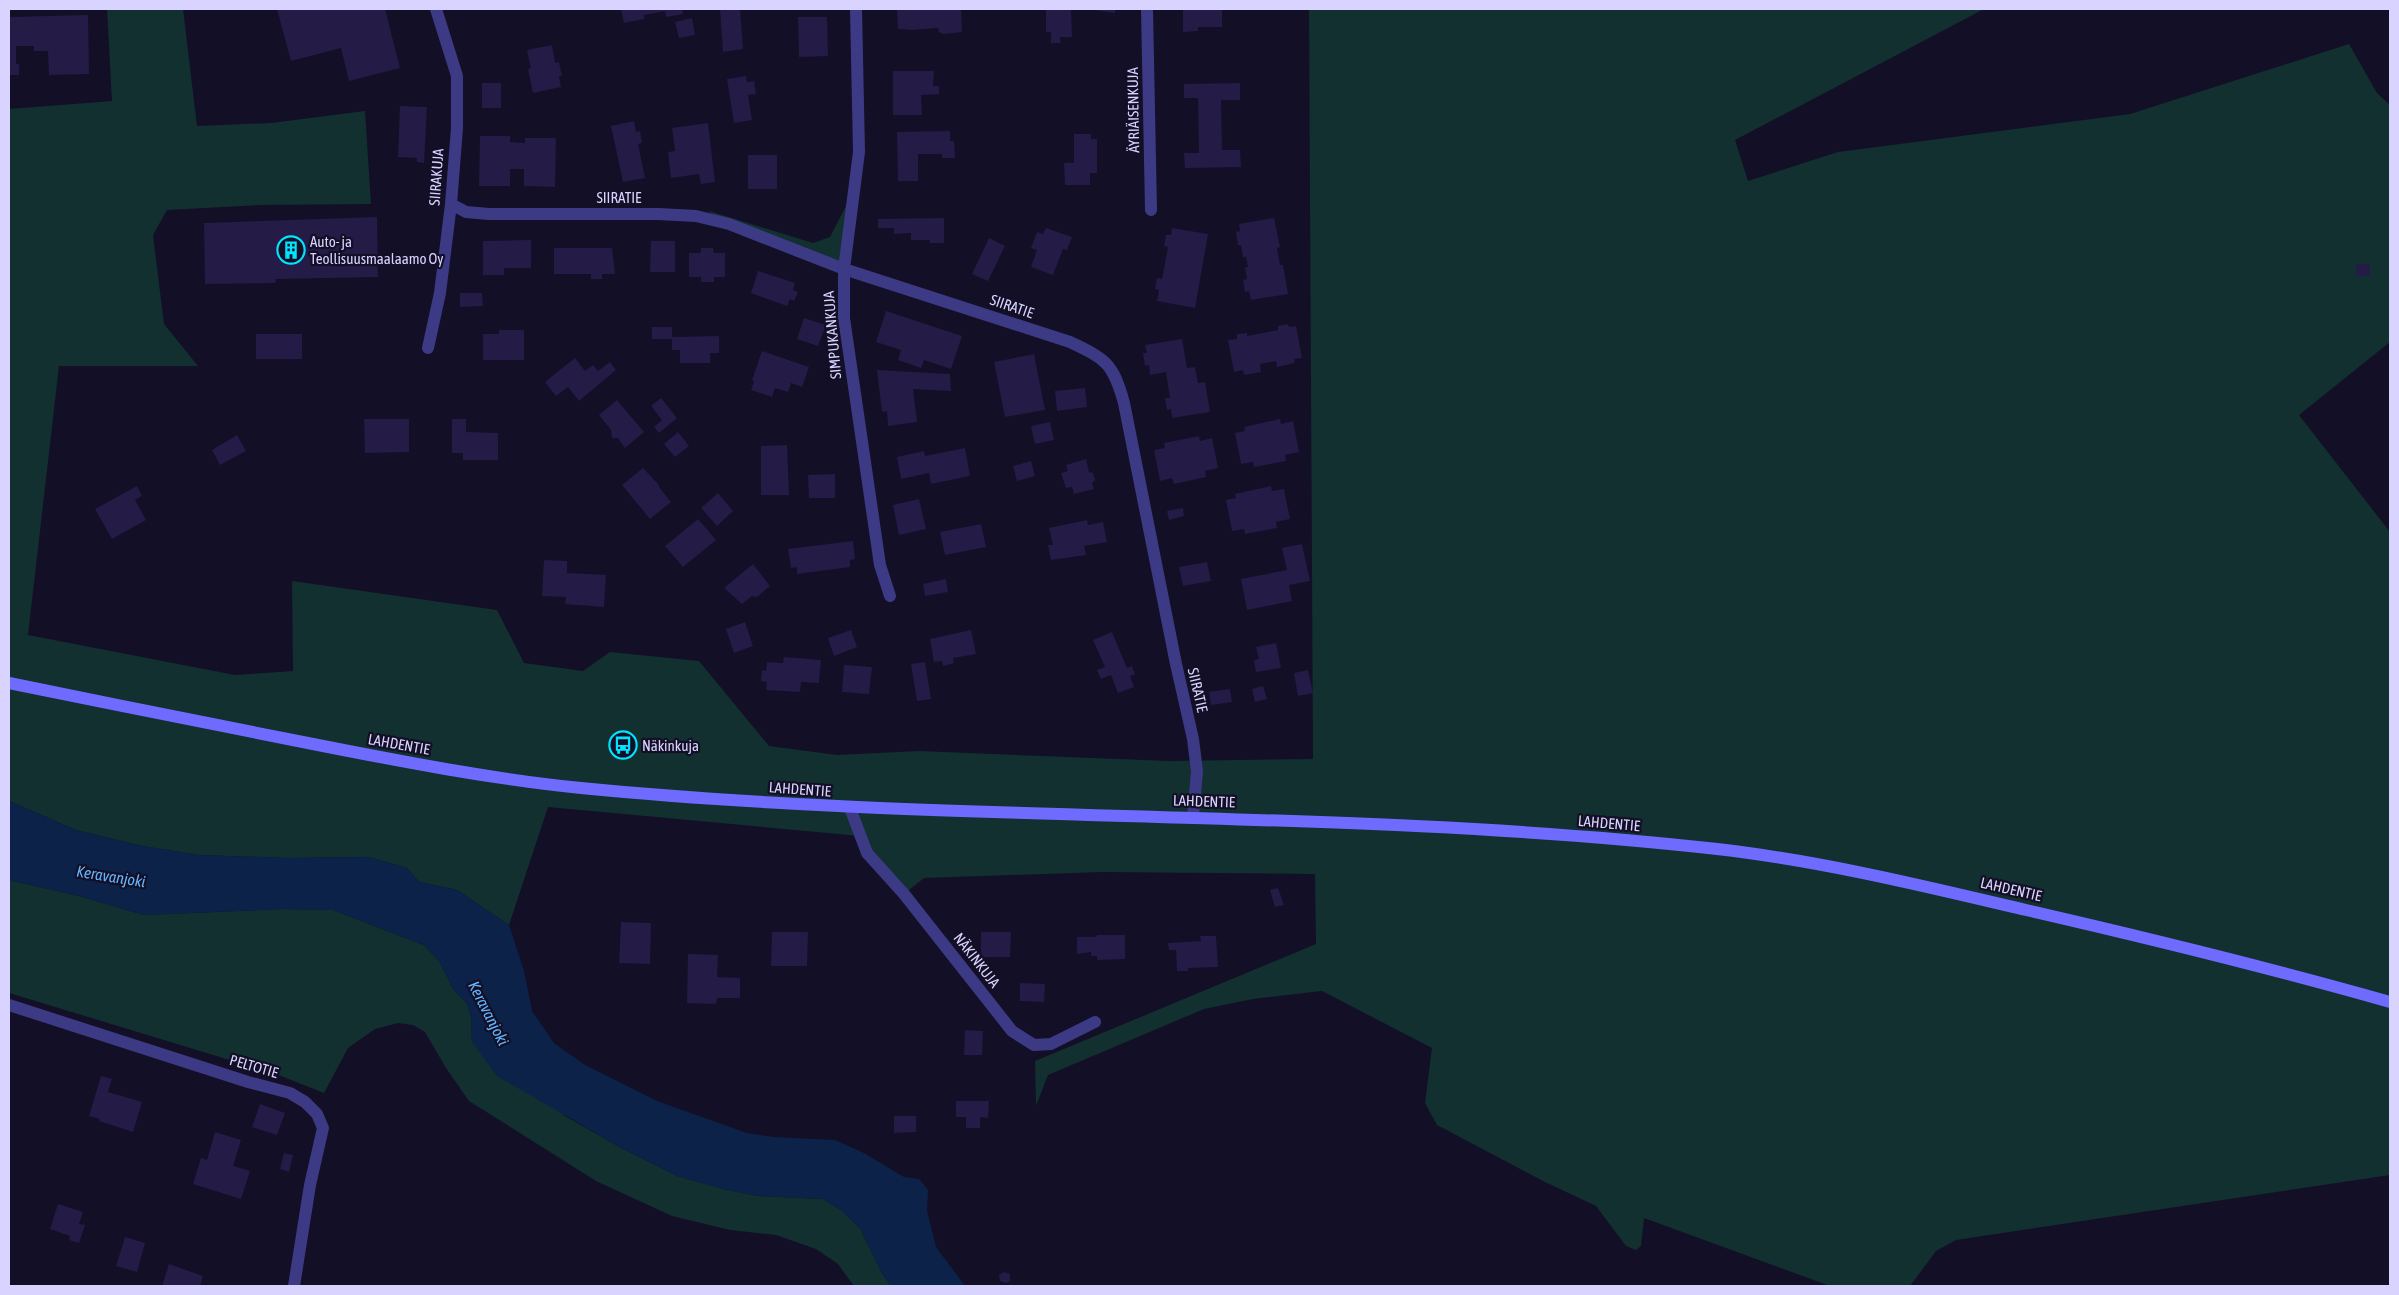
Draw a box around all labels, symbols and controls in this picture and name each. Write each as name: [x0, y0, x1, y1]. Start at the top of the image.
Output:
street label: ÄYRIÄISENKUJA: [1124, 66, 1142, 153]
street label: SIIRAKUJA: [426, 147, 447, 206]
street label: SIIRATIE: [596, 189, 642, 206]
place label: Auto- ja Teollisuusmaalaamo Oy: [310, 233, 443, 267]
building icon: Auto- ja Teollisuusmaalaamo Oy: [276, 235, 306, 265]
street label: SIMPUKANKUJA: [820, 290, 844, 380]
street label: SIIRATIE: [988, 291, 1037, 322]
street label: SIIRATIE: [1185, 666, 1211, 714]
street label: LAHDENTIE: [367, 730, 432, 758]
bus stop icon: Näkinkuja: [608, 730, 638, 760]
place label: Näkinkuja: [642, 737, 699, 754]
street label: LAHDENTIE: [768, 778, 832, 800]
street label: LAHDENTIE: [1173, 791, 1236, 811]
street label: LAHDENTIE: [1577, 812, 1641, 834]
water label: Keravanjoki: [75, 862, 147, 891]
street label: LAHDENTIE: [1979, 874, 2044, 904]
street label: NÄKINKUJA: [950, 929, 1004, 991]
water label: Keravanjoki: [464, 978, 513, 1049]
street label: PELTOTIE: [228, 1051, 281, 1081]

